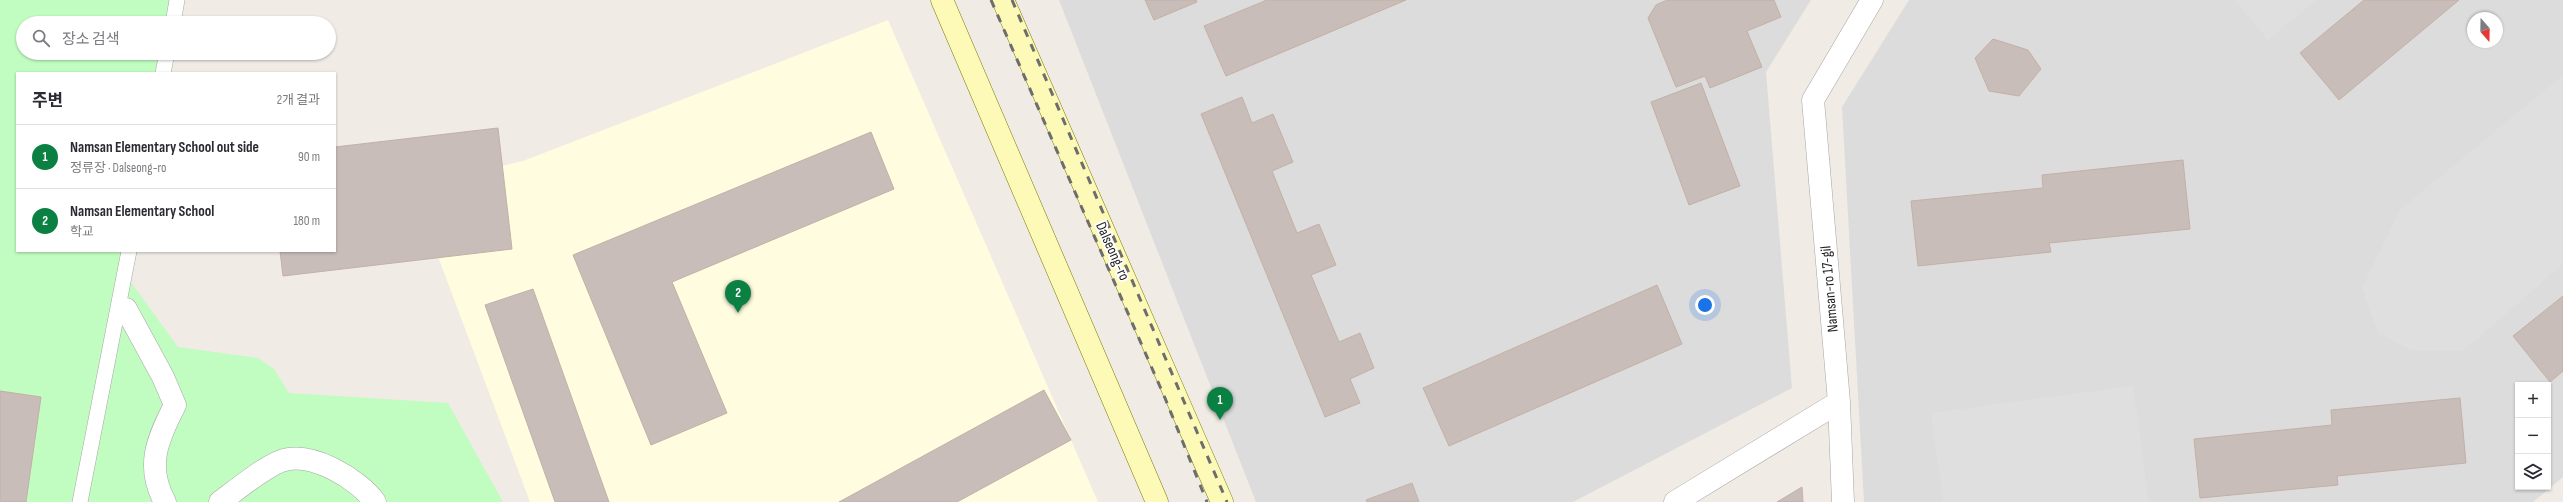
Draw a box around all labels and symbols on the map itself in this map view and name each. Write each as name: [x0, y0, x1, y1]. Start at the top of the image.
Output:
north arrow: [2467, 12, 2503, 48]
street label: Dalseong-ro: [1091, 219, 1134, 283]
street label: Namsan-ro 17-gil: [1816, 245, 1843, 333]
pin: 2: [725, 280, 751, 313]
your location: [1695, 295, 1715, 315]
pin: 1: [1207, 387, 1233, 420]

